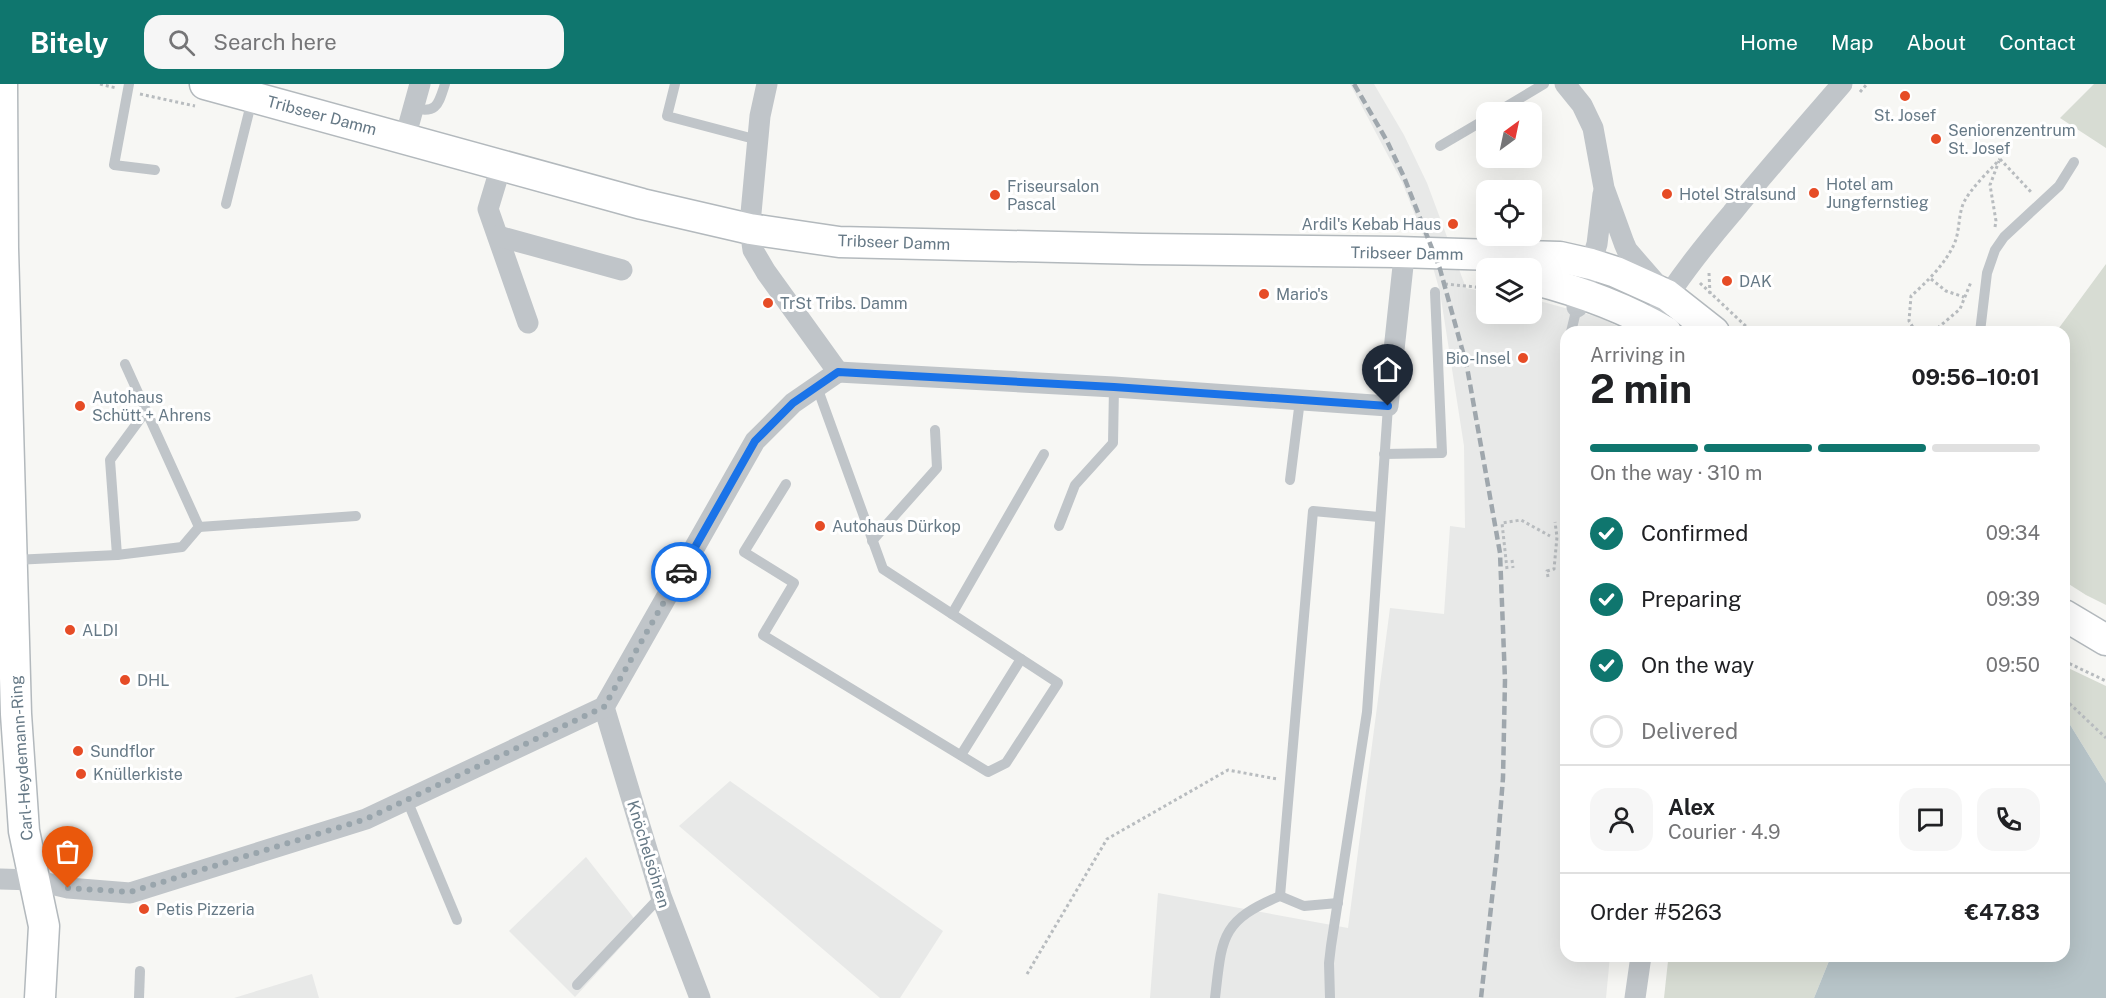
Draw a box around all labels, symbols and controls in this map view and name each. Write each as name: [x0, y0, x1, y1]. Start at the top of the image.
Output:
search box: [144, 15, 564, 69]
text: Bitely: [30, 26, 108, 59]
icon: search: [165, 26, 198, 59]
text: Search here: [213, 29, 337, 55]
text: Home: [1740, 30, 1798, 55]
text: Map: [1831, 30, 1874, 55]
text: About: [1907, 30, 1966, 55]
text: Contact: [1999, 30, 2076, 55]
marker: St. Josef: [1898, 89, 1912, 103]
street label: Tribseer Damm: [265, 92, 379, 139]
north arrow: [1476, 102, 1542, 168]
map controls: [1476, 102, 1542, 324]
place label: St. Josef: [1874, 106, 1936, 125]
place label: Seniorenzentrum St. Josef: [1948, 121, 2076, 158]
marker: Seniorenzentrum St. Josef: [1929, 132, 1943, 146]
place label: Hotel am Jungfernstieg: [1826, 175, 1929, 212]
place label: Friseursalon Pascal: [1007, 177, 1099, 214]
button: locate: [1476, 180, 1542, 246]
place label: Hotel Stralsund: [1679, 185, 1796, 204]
marker: Hotel am Jungfernstieg: [1807, 186, 1821, 200]
marker: Hotel Stralsund: [1660, 187, 1674, 201]
marker: Friseursalon Pascal: [988, 188, 1002, 202]
place label: Ardil's Kebab Haus: [1301, 215, 1441, 234]
marker: Ardil's Kebab Haus: [1446, 217, 1460, 231]
street label: Tribseer Damm: [837, 231, 951, 254]
street label: Tribseer Damm: [1350, 243, 1464, 264]
button: layers: [1476, 258, 1542, 324]
place label: DAK: [1739, 272, 1772, 291]
marker: DAK: [1720, 274, 1734, 288]
place label: Mario's: [1276, 285, 1328, 304]
marker: Mario's: [1257, 287, 1271, 301]
place label: TrSt Tribs. Damm: [780, 294, 908, 313]
marker: TrSt Tribs. Damm: [761, 296, 775, 310]
text: Arriving in: [1590, 343, 1685, 367]
pin: [1362, 344, 1413, 406]
place label: Bio-Insel: [1445, 349, 1511, 368]
marker: Bio-Insel: [1516, 351, 1530, 365]
icon: home: [1371, 353, 1404, 386]
text: 09:56–10:01: [1911, 364, 2040, 390]
text: 2 min: [1590, 366, 1692, 412]
place label: Autohaus Schütt + Ahrens: [92, 388, 211, 425]
marker: Autohaus Schütt + Ahrens: [73, 399, 87, 413]
text: On the way · 310 m: [1590, 461, 1762, 485]
place label: Autohaus Dürkop: [832, 517, 961, 536]
icon: check: [1590, 517, 1623, 550]
marker: Autohaus Dürkop: [813, 519, 827, 533]
text: Confirmed: [1641, 520, 1748, 546]
text: 09:34: [1986, 521, 2040, 545]
courier: [651, 542, 711, 602]
icon: car: [665, 556, 698, 589]
icon: check: [1590, 583, 1623, 616]
text: Preparing: [1641, 586, 1742, 612]
text: 09:39: [1986, 587, 2040, 611]
place label: ALDI: [82, 621, 118, 640]
marker: ALDI: [63, 623, 77, 637]
icon: check: [1590, 649, 1623, 682]
text: On the way: [1641, 652, 1754, 678]
text: 09:50: [1986, 653, 2040, 677]
place label: DHL: [137, 671, 170, 690]
marker: DHL: [118, 673, 132, 687]
street label: Carl-Heydemann-Ring: [6, 675, 37, 841]
text: Delivered: [1641, 718, 1738, 744]
place label: Sundflor: [90, 742, 155, 761]
marker: Sundflor: [71, 744, 85, 758]
place label: Knüllerkiste: [93, 765, 183, 784]
marker: Knüllerkiste: [74, 767, 88, 781]
button: person: [1590, 788, 1653, 851]
button: chat: [1899, 788, 1962, 851]
button: phone: [1977, 788, 2040, 851]
text: Alex: [1668, 794, 1715, 820]
street label: Knöchelsöhren: [623, 798, 674, 910]
text: Courier · 4.9: [1668, 820, 1780, 844]
pin: [42, 826, 93, 888]
icon: bag: [51, 835, 84, 868]
text: Order #5263: [1590, 899, 1722, 925]
text: €47.83: [1965, 899, 2040, 925]
place label: Petis Pizzeria: [156, 900, 255, 919]
marker: Petis Pizzeria: [137, 902, 151, 916]

